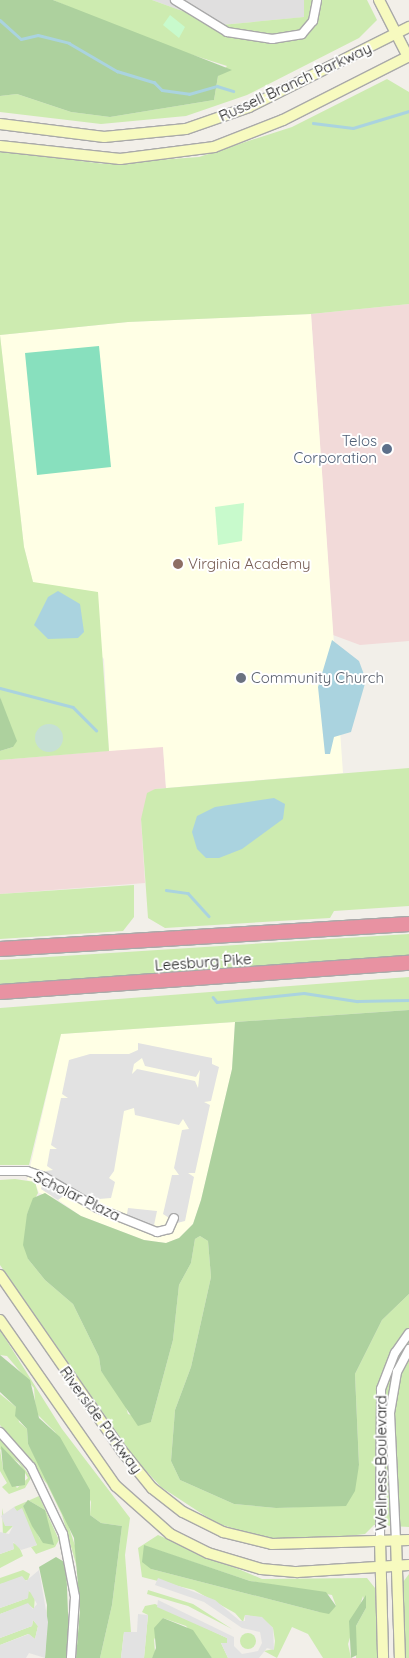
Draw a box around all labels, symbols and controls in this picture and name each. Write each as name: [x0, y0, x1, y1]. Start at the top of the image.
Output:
street label: Russell Branch Parkway: [216, 39, 374, 125]
place label: Telos Corporation: [294, 431, 377, 466]
marker: Telos Corporation: [381, 443, 393, 455]
place label: Virginia Academy: [188, 555, 311, 573]
marker: Virginia Academy: [172, 558, 184, 570]
place label: Community Church: [251, 669, 384, 687]
marker: Community Church: [235, 672, 247, 684]
street label: Leesburg Pike: [154, 950, 252, 974]
street label: Scholar Plaza: [31, 1167, 123, 1225]
street label: Riverside Parkway: [56, 1363, 146, 1477]
street label: Wellness Boulevard: [372, 1395, 390, 1531]

